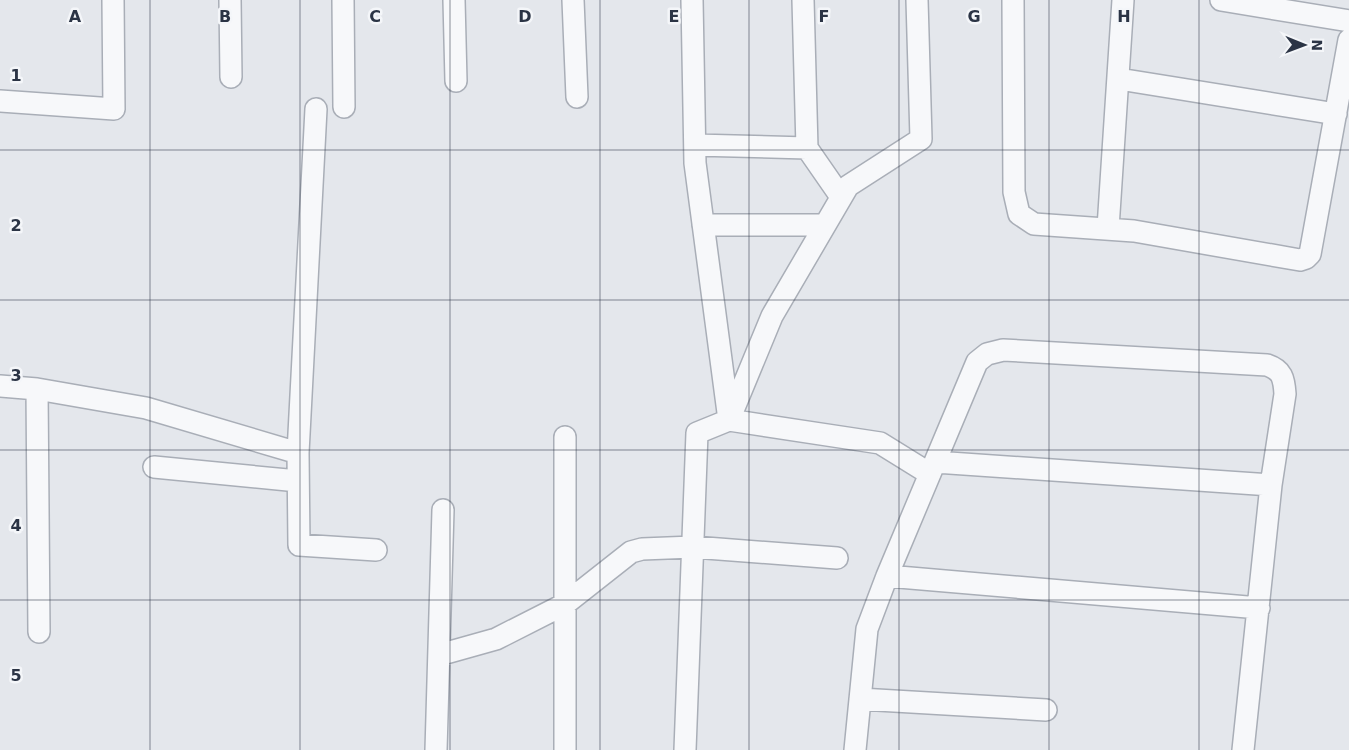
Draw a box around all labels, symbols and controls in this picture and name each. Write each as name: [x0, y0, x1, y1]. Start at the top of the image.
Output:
text: A: [69, 7, 82, 26]
text: B: [219, 7, 231, 26]
text: C: [369, 7, 381, 26]
text: D: [518, 7, 532, 26]
text: E: [669, 7, 679, 26]
text: F: [819, 7, 829, 26]
text: G: [967, 7, 981, 26]
text: H: [1117, 7, 1131, 26]
north arrow: [1279, 20, 1329, 70]
text: N: [1309, 39, 1325, 51]
text: 1: [10, 66, 22, 85]
text: 2: [10, 216, 22, 235]
text: 3: [10, 366, 22, 385]
text: 4: [10, 516, 22, 535]
text: 5: [10, 666, 22, 685]

